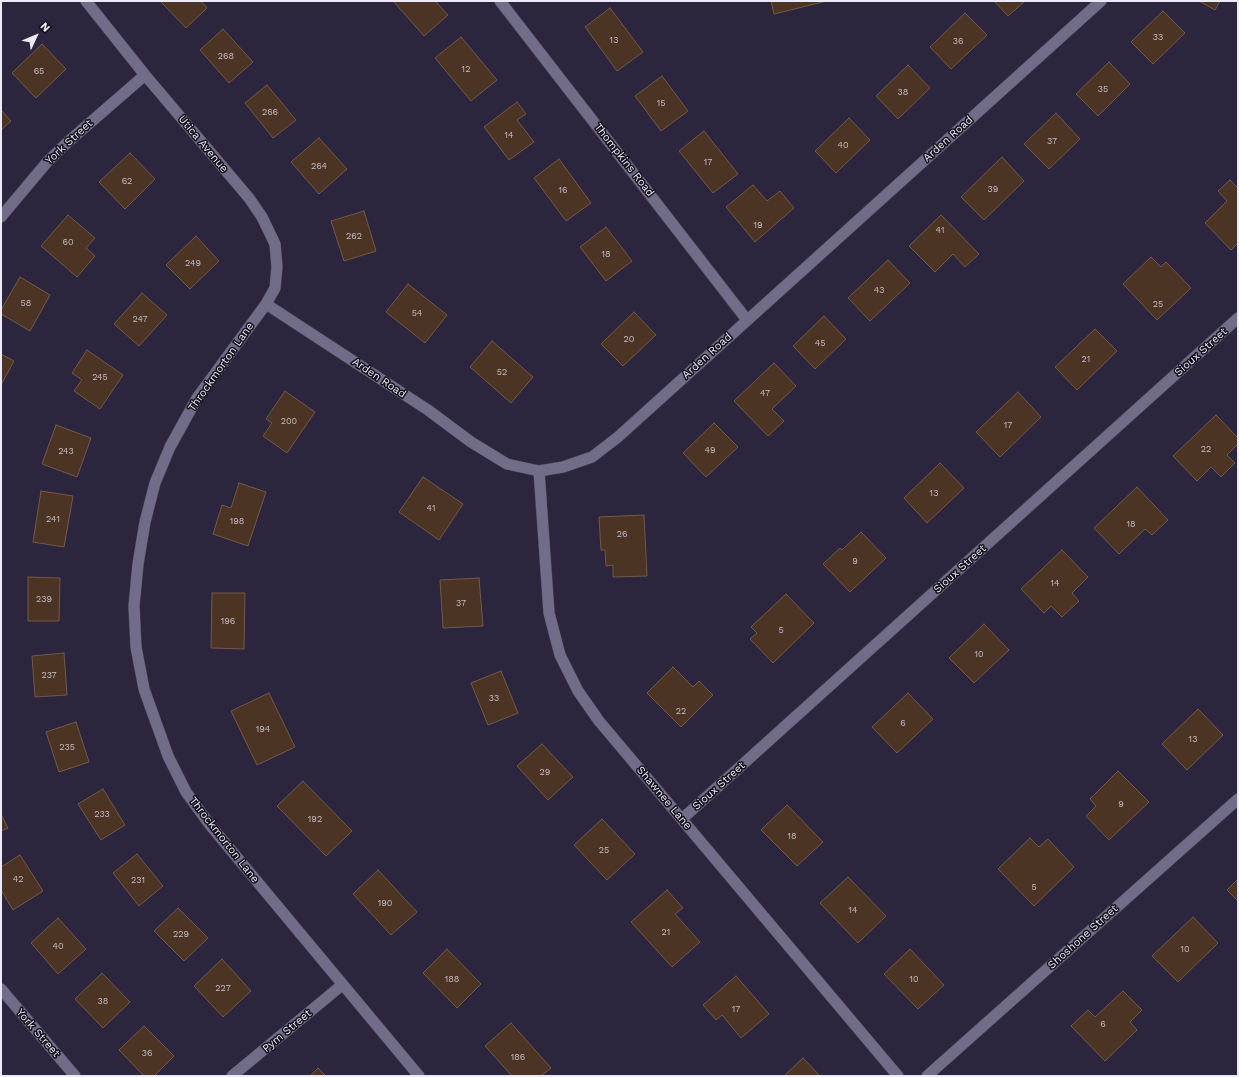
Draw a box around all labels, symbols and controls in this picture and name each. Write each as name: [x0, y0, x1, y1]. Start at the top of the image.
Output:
north arrow: [16, 16, 56, 56]
text: N: [37, 20, 53, 35]
house number: 33: [1153, 32, 1163, 42]
house number: 13: [610, 35, 618, 45]
house number: 36: [953, 36, 963, 46]
house number: 268: [218, 51, 234, 61]
house number: 12: [462, 64, 470, 74]
house number: 65: [34, 66, 44, 76]
house number: 35: [1098, 84, 1108, 94]
house number: 38: [898, 87, 908, 97]
house number: 15: [657, 98, 665, 108]
house number: 266: [262, 107, 278, 117]
street label: Utica Avenue: [175, 113, 231, 175]
street label: Arden Road: [920, 113, 976, 165]
street label: York Street: [43, 117, 95, 167]
street label: Thompkins Road: [591, 121, 657, 199]
house number: 14: [504, 130, 514, 140]
house number: 37: [1047, 136, 1057, 146]
house number: 40: [837, 140, 849, 150]
house number: 17: [704, 157, 712, 167]
house number: 264: [311, 161, 327, 171]
house number: 62: [122, 176, 132, 186]
house number: 39: [988, 184, 998, 194]
house number: 16: [559, 185, 567, 195]
house number: 19: [753, 220, 763, 230]
house number: 41: [936, 225, 944, 235]
house number: 262: [346, 231, 362, 241]
house number: 60: [62, 237, 74, 247]
house number: 18: [601, 249, 611, 259]
house number: 249: [185, 258, 201, 268]
house number: 43: [874, 285, 884, 295]
house number: 58: [21, 298, 31, 308]
house number: 25: [1153, 299, 1163, 309]
house number: 54: [412, 308, 422, 318]
house number: 247: [132, 314, 148, 324]
street label: Throckmorton Lane: [185, 320, 257, 414]
street label: Sioux Street: [1172, 325, 1230, 379]
street label: Arden Road: [679, 330, 735, 382]
house number: 20: [624, 334, 634, 344]
house number: 45: [815, 338, 825, 348]
house number: 21: [1082, 354, 1090, 364]
street label: Arden Road: [350, 355, 408, 401]
house number: 52: [497, 367, 507, 377]
house number: 245: [92, 372, 108, 382]
house number: 47: [760, 388, 770, 398]
house number: 200: [281, 416, 297, 426]
house number: 17: [1004, 420, 1012, 430]
house number: 22: [1201, 444, 1211, 454]
house number: 49: [704, 445, 716, 455]
house number: 243: [58, 446, 74, 456]
house number: 13: [930, 488, 938, 498]
house number: 41: [427, 503, 435, 513]
house number: 241: [46, 514, 60, 524]
house number: 198: [230, 516, 244, 526]
house number: 18: [1126, 519, 1136, 529]
house number: 26: [617, 529, 627, 539]
street label: Sioux Street: [931, 542, 989, 596]
house number: 9: [852, 556, 858, 566]
house number: 14: [1050, 578, 1060, 588]
house number: 239: [36, 594, 52, 604]
house number: 37: [456, 598, 466, 608]
house number: 196: [221, 616, 235, 626]
house number: 5: [778, 625, 784, 635]
house number: 10: [974, 649, 984, 659]
house number: 237: [41, 670, 57, 680]
house number: 33: [489, 693, 499, 703]
house number: 22: [676, 706, 686, 716]
house number: 6: [900, 718, 906, 728]
house number: 194: [256, 724, 270, 734]
house number: 13: [1189, 734, 1197, 744]
house number: 235: [59, 742, 75, 752]
street label: Sioux Street: [690, 759, 748, 813]
street label: Shawnee Lane: [634, 764, 694, 832]
house number: 29: [540, 767, 550, 777]
street label: Throckmorton Lane: [186, 794, 262, 886]
house number: 9: [1118, 799, 1124, 809]
house number: 233: [94, 809, 110, 819]
house number: 192: [308, 814, 322, 824]
house number: 18: [787, 831, 797, 841]
house number: 25: [599, 845, 609, 855]
house number: 42: [13, 874, 23, 884]
house number: 231: [131, 875, 145, 885]
house number: 5: [1031, 882, 1037, 892]
house number: 190: [378, 898, 392, 908]
street label: Shoshone Street: [1045, 902, 1121, 972]
house number: 14: [848, 905, 858, 915]
house number: 21: [662, 927, 670, 937]
house number: 229: [173, 929, 189, 939]
house number: 40: [52, 941, 64, 951]
house number: 10: [1180, 944, 1190, 954]
house number: 188: [445, 974, 459, 984]
house number: 10: [909, 974, 919, 984]
house number: 227: [215, 983, 231, 993]
house number: 38: [98, 996, 108, 1006]
house number: 17: [732, 1004, 740, 1014]
street label: York Street: [13, 1006, 63, 1060]
street label: Pym Street: [260, 1007, 314, 1055]
house number: 6: [1100, 1019, 1106, 1029]
house number: 36: [142, 1048, 152, 1058]
house number: 186: [511, 1052, 525, 1062]

